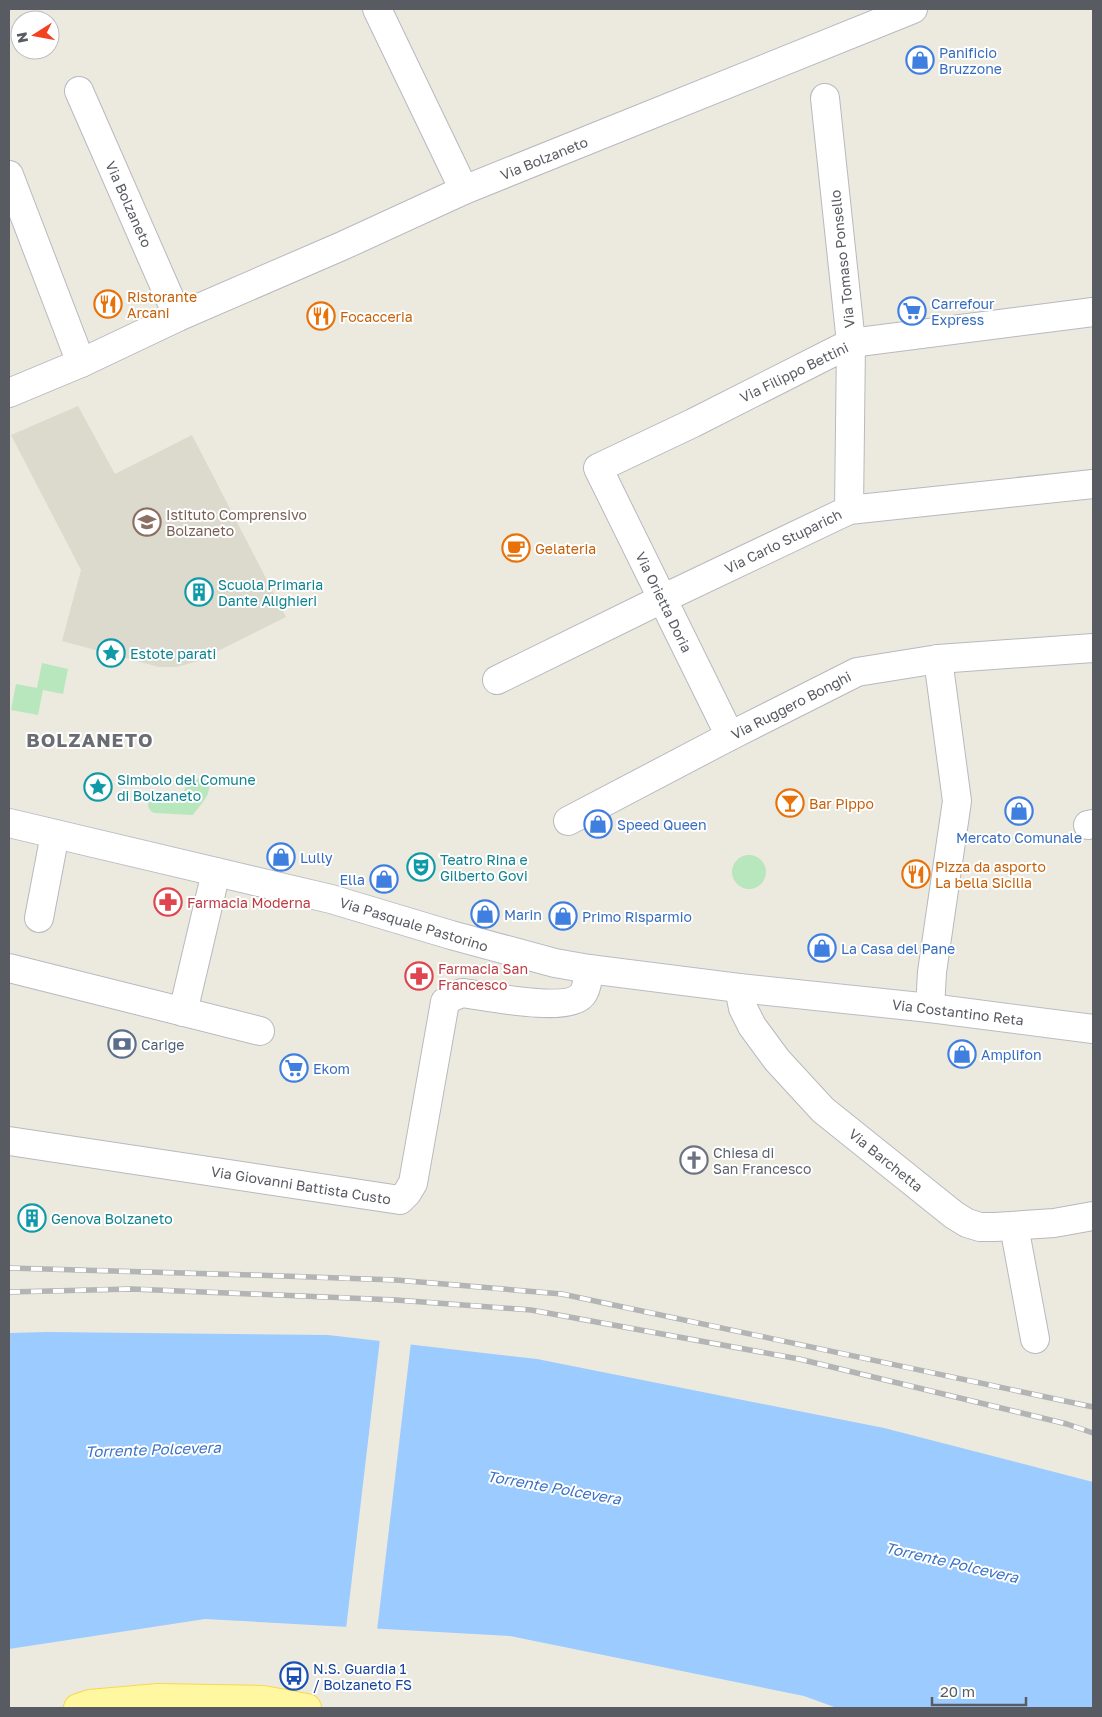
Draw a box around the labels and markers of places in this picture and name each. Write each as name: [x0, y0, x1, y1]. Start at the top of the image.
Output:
place label: Panificio Bruzzone: [939, 44, 1002, 77]
shop icon: Panificio Bruzzone: [905, 45, 935, 75]
place label: Ristorante Arcani: [127, 288, 197, 321]
restaurant icon: Ristorante Arcani: [93, 289, 123, 319]
place label: Carrefour Express: [931, 295, 995, 328]
supermarket icon: Carrefour Express: [897, 296, 927, 326]
restaurant icon: Focacceria: [306, 301, 336, 331]
place label: Focacceria: [340, 308, 413, 325]
place label: Istituto Comprensivo Bolzaneto: [166, 506, 307, 539]
school or university icon: Istituto Comprensivo Bolzaneto: [132, 507, 162, 537]
cafe icon: Gelateria: [501, 533, 531, 563]
place label: Gelateria: [535, 540, 596, 557]
place label: Scuola Primaria Dante Alighieri: [218, 576, 323, 609]
building icon: Scuola Primaria Dante Alighieri: [184, 577, 214, 607]
place icon: Estote parati: [96, 638, 126, 668]
place label: Estote parati: [130, 645, 216, 662]
place label: Simbolo del Comune di Bolzaneto: [117, 771, 256, 804]
place icon: Simbolo del Comune di Bolzaneto: [83, 772, 113, 802]
bar icon: Bar Pippo: [775, 788, 805, 818]
place label: Bar Pippo: [809, 795, 874, 812]
shop icon: Mercato Comunale: [1004, 796, 1034, 826]
shop icon: Speed Queen: [583, 809, 613, 839]
place label: Speed Queen: [617, 816, 707, 833]
place label: Mercato Comunale: [956, 829, 1082, 846]
shop icon: Lully: [266, 842, 296, 872]
place label: Lully: [300, 849, 333, 866]
place label: Teatro Rina e Gilberto Govi: [440, 851, 528, 884]
theatre icon: Teatro Rina e Gilberto Govi: [406, 852, 436, 882]
place label: Pizza da asporto La bella Sicilia: [935, 858, 1046, 891]
restaurant icon: Pizza da asporto La bella Sicilia: [901, 859, 931, 889]
shop icon: Ella: [369, 864, 399, 894]
place label: Ella: [340, 871, 365, 888]
pharmacy icon: Farmacia Moderna: [153, 887, 183, 917]
place label: Farmacia Moderna: [187, 894, 311, 911]
shop icon: Marin: [470, 899, 500, 929]
shop icon: Primo Risparmio: [548, 901, 578, 931]
place label: Marin: [504, 906, 542, 923]
place label: Primo Risparmio: [582, 908, 692, 925]
shop icon: La Casa del Pane: [807, 933, 837, 963]
place label: La Casa del Pane: [841, 940, 955, 957]
place label: Farmacia San Francesco: [438, 960, 528, 993]
pharmacy icon: Farmacia San Francesco: [404, 961, 434, 991]
bank icon: Carige: [107, 1029, 137, 1059]
place label: Carige: [141, 1036, 184, 1053]
shop icon: Amplifon: [947, 1039, 977, 1069]
place label: Amplifon: [981, 1046, 1042, 1063]
supermarket icon: Ekom: [279, 1053, 309, 1083]
place label: Ekom: [313, 1060, 350, 1077]
place label: Chiesa di San Francesco: [713, 1144, 811, 1177]
church icon: Chiesa di San Francesco: [679, 1145, 709, 1175]
building icon: Genova Bolzaneto: [17, 1203, 47, 1233]
place label: Genova Bolzaneto: [51, 1210, 173, 1227]
place label: N.S. Guardia 1 / Bolzaneto FS: [313, 1660, 412, 1693]
bus stop icon: N.S. Guardia 1 / Bolzaneto FS: [279, 1661, 309, 1691]

